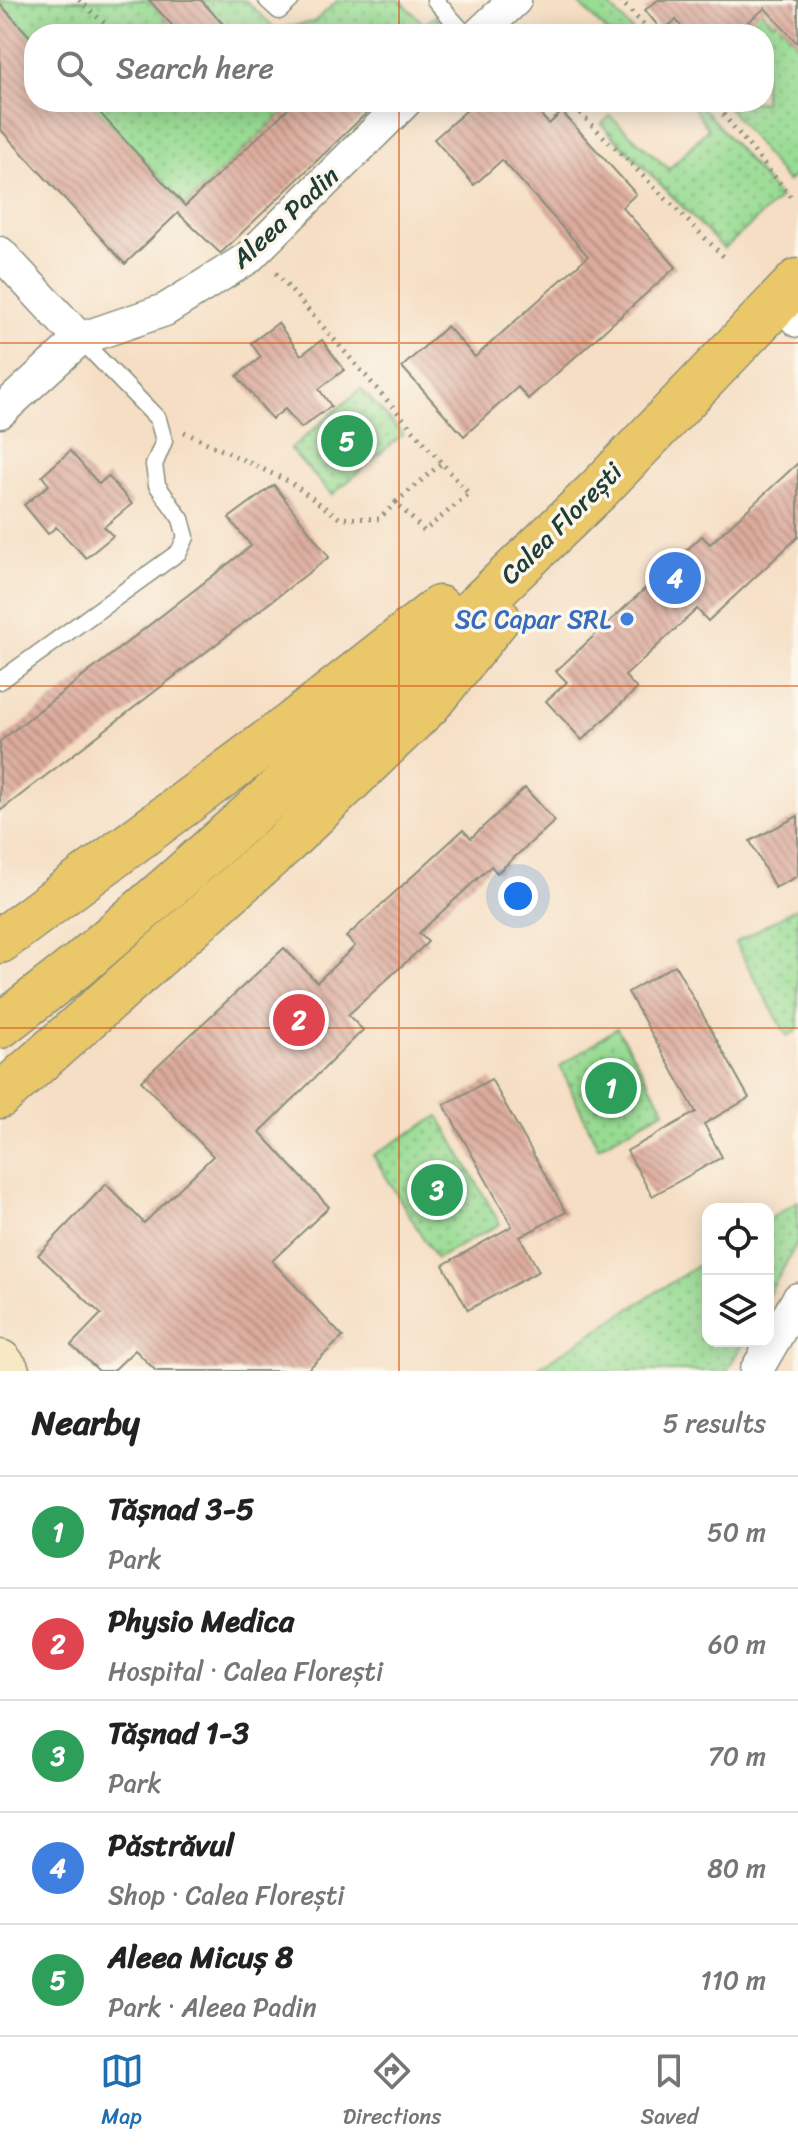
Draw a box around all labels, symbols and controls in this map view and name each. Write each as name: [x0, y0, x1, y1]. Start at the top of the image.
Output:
search box: [24, 24, 774, 112]
text: Search here: [116, 41, 274, 95]
icon: search: [52, 46, 96, 90]
street label: Aleea Padin: [219, 154, 350, 280]
pin: 5: [321, 411, 373, 471]
street label: Calea Florești: [488, 450, 634, 596]
pin: 4: [649, 548, 701, 608]
place label: SC Capar SRL: [455, 596, 611, 642]
marker: SC Capar SRL: [618, 610, 636, 628]
your location: [498, 876, 538, 916]
pin: 2: [273, 990, 325, 1050]
pin: 1: [585, 1058, 637, 1118]
pin: 3: [411, 1160, 463, 1220]
map controls: [702, 1203, 774, 1347]
button: locate: [702, 1203, 774, 1275]
button: layers: [702, 1275, 774, 1347]
text: Nearby: [32, 1393, 140, 1453]
text: 5 results: [663, 1400, 766, 1446]
text: Tășnad 3-5: [108, 1482, 254, 1536]
text: 1: [52, 1509, 64, 1555]
text: 50 m: [707, 1509, 766, 1555]
text: Park: [108, 1536, 161, 1582]
text: Physio Medica: [108, 1594, 294, 1648]
text: 2: [50, 1621, 66, 1667]
text: 60 m: [708, 1621, 766, 1667]
text: Hospital · Calea Florești: [108, 1648, 383, 1694]
text: Tășnad 1-3: [108, 1706, 249, 1760]
text: 3: [51, 1733, 65, 1779]
text: 70 m: [708, 1733, 766, 1779]
text: Park: [108, 1760, 161, 1806]
text: Păstrăvul: [108, 1818, 234, 1872]
text: 4: [50, 1845, 66, 1891]
text: 80 m: [707, 1845, 766, 1891]
text: Shop · Calea Florești: [108, 1872, 345, 1918]
text: Aleea Micuș 8: [108, 1930, 293, 1984]
text: 5: [50, 1957, 66, 2003]
text: 110 m: [701, 1957, 766, 2003]
text: Park · Aleea Padin: [108, 1984, 317, 2030]
tab: Map: [100, 2049, 144, 2136]
tab: Directions: [343, 2049, 441, 2136]
tab: Saved: [640, 2049, 698, 2136]

